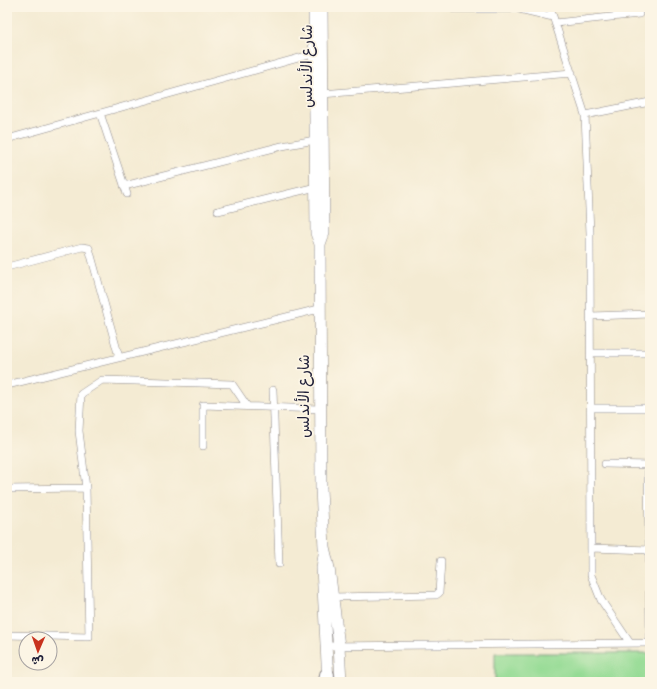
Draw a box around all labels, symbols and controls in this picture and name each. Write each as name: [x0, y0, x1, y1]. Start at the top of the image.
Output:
street label: شارع الأندلس: [297, 24, 317, 108]
street label: شارع الأندلس: [294, 354, 314, 438]
north arrow: [18, 631, 58, 671]
text: ش: [31, 654, 44, 667]

